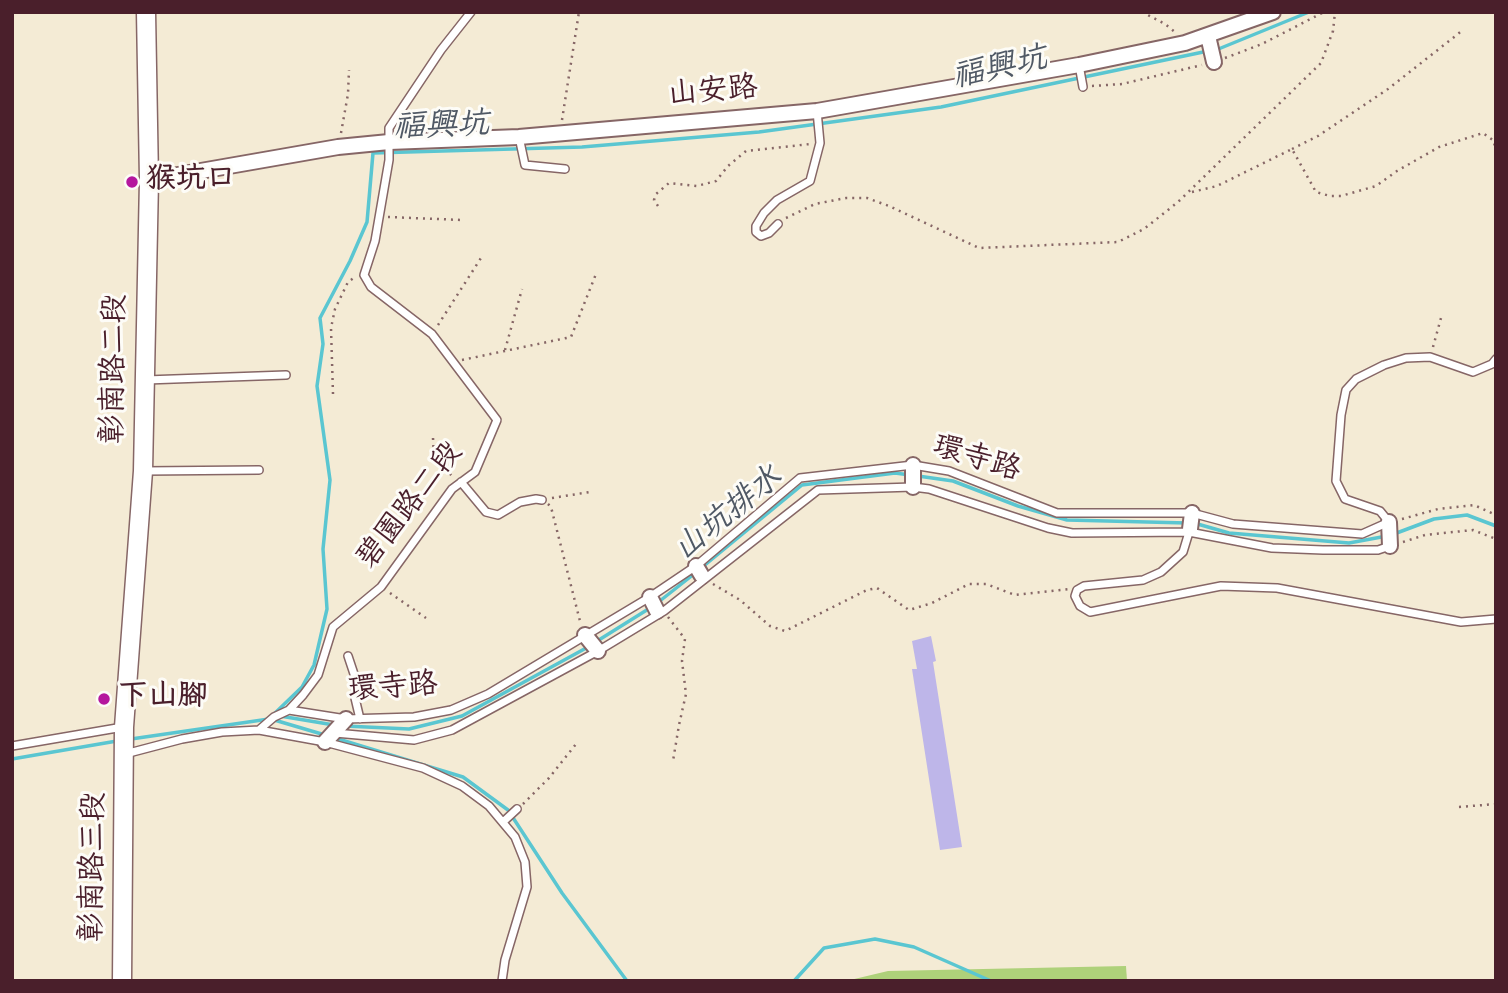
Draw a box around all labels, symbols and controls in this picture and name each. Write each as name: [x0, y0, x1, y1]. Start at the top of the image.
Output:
water label: 福興坑: [949, 42, 1051, 100]
street label: 山安路: [667, 72, 759, 116]
water label: 福興坑: [392, 108, 490, 150]
place label: 猴坑口: [146, 164, 236, 200]
marker: 猴坑口: [124, 174, 140, 190]
street label: 彰南路二段: [98, 294, 136, 444]
street label: 環寺路: [928, 431, 1024, 491]
street label: 碧園路二段: [352, 437, 472, 577]
water label: 山坑排水: [668, 461, 792, 571]
street label: 環寺路: [347, 669, 439, 711]
place label: 下山腳: [118, 681, 208, 717]
marker: 下山腳: [96, 691, 112, 707]
street label: 彰南路三段: [77, 792, 115, 942]

